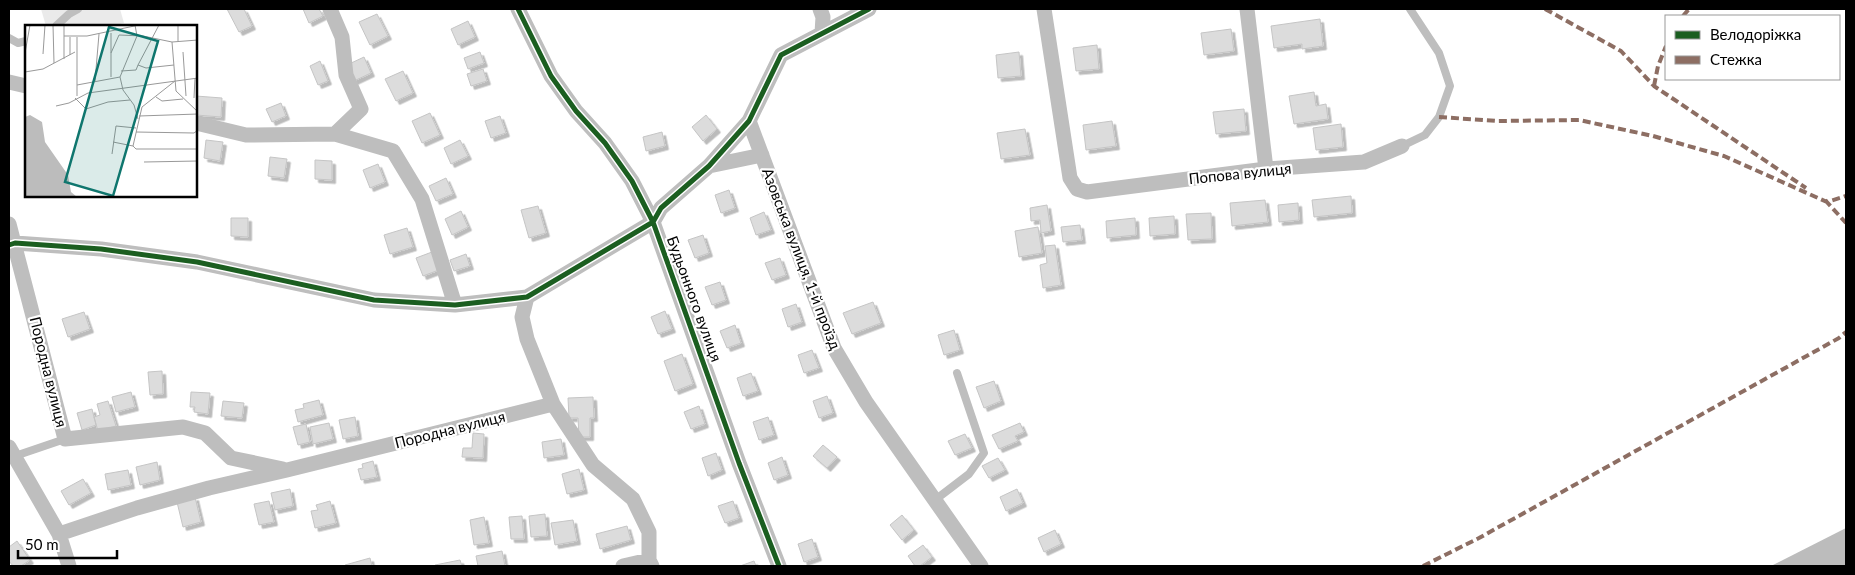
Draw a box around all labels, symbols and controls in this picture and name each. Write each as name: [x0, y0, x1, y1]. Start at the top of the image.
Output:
legend: [1665, 15, 1840, 80]
inset map: [25, 25, 198, 198]
text: Велодоріжка: [1710, 25, 1801, 43]
text: Стежка: [1710, 50, 1762, 68]
street label: Попова вулиця: [1188, 159, 1292, 187]
street label: Азовська вулиця, 1-й проїзд: [759, 165, 845, 352]
street label: Будьонного вулиця: [664, 233, 726, 364]
street label: Породна вулиця: [27, 315, 71, 429]
street label: Породна вулиця: [393, 407, 507, 451]
scale bar: [18, 528, 116, 560]
text: 50 m: [25, 535, 59, 553]

